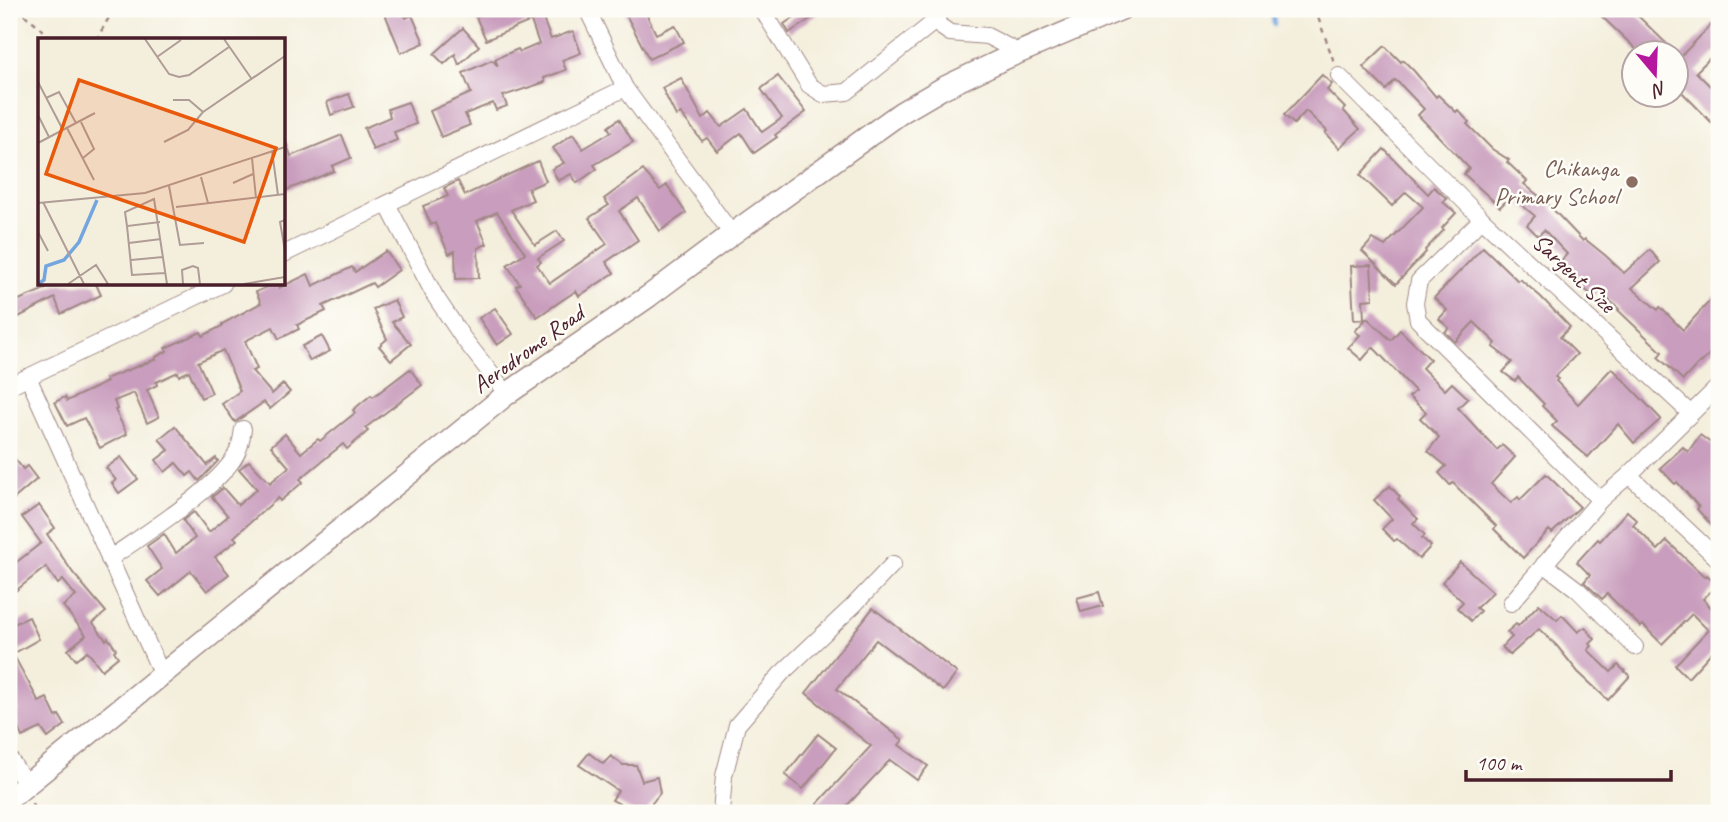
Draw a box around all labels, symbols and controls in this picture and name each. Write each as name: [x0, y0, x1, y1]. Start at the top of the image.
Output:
inset map: [38, 38, 285, 285]
north arrow: [1620, 38, 1690, 108]
text: N: [1648, 76, 1670, 103]
place label: Chikanga Primary School: [1495, 153, 1622, 211]
marker: Chikanga Primary School: [1624, 174, 1640, 190]
street label: Sargent Size: [1526, 227, 1623, 321]
street label: Aerodrome Road: [466, 296, 593, 400]
scale bar: [1466, 738, 1670, 782]
text: 100 m: [1476, 750, 1523, 776]

